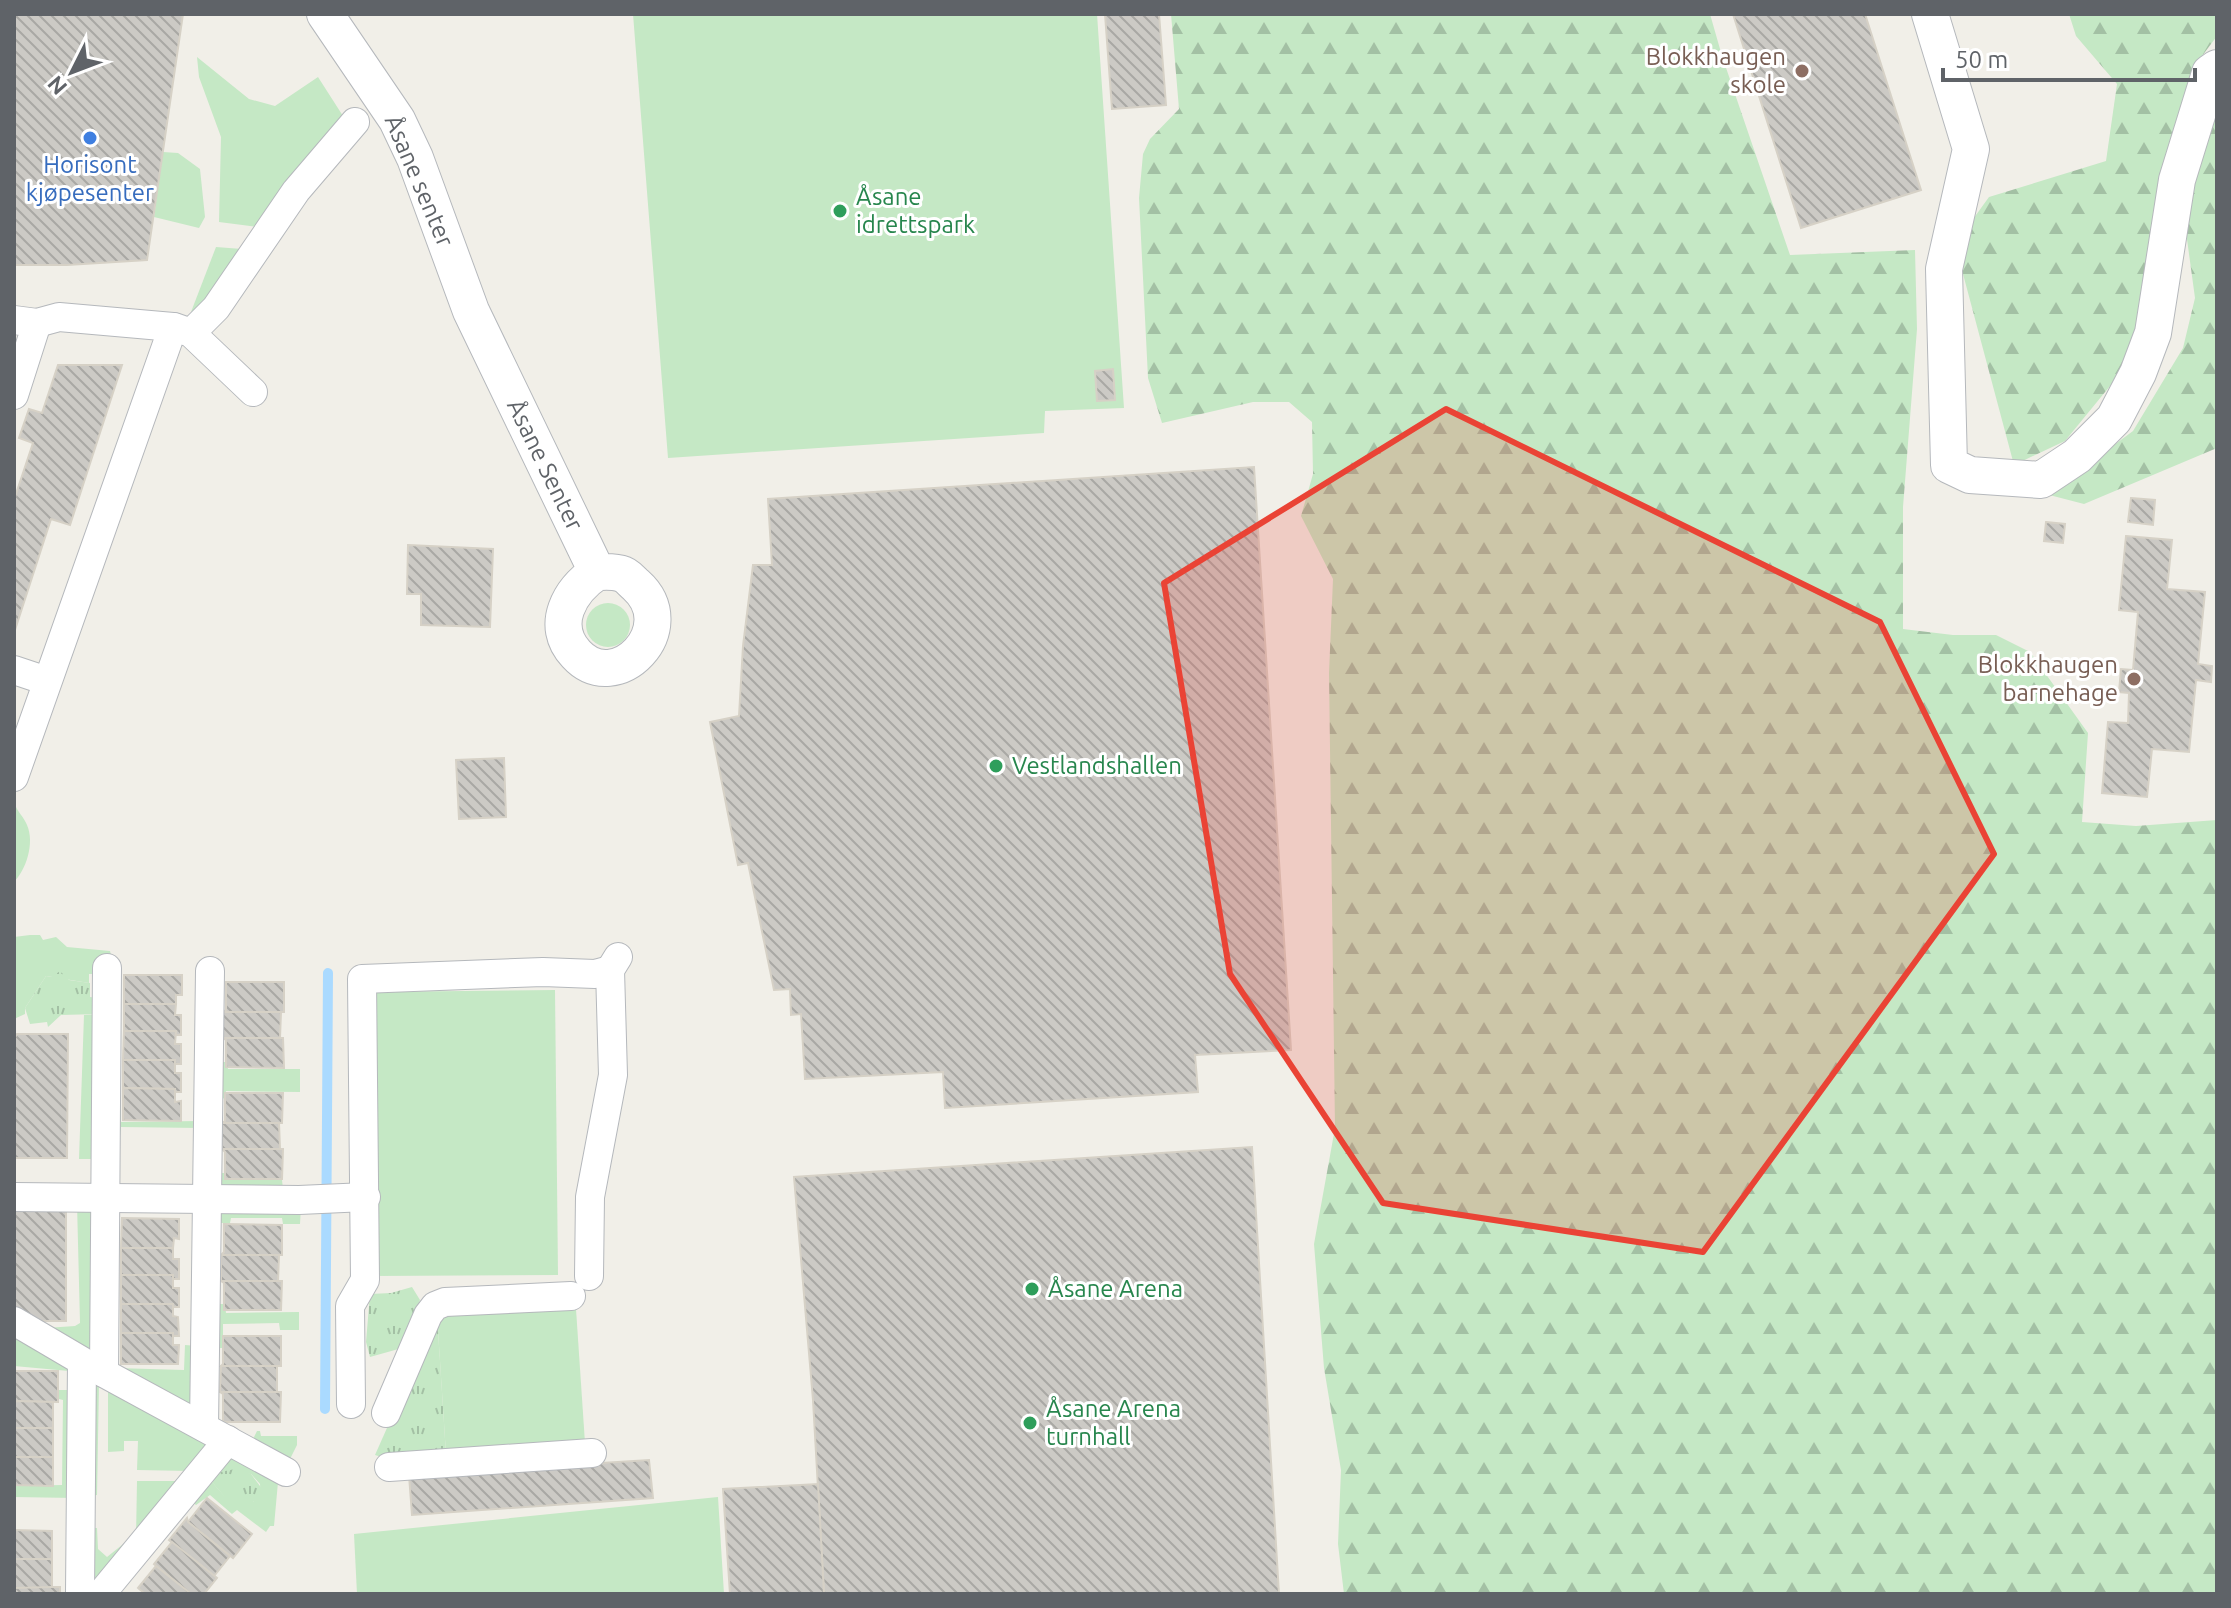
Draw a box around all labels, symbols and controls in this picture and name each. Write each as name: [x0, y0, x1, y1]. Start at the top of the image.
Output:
north arrow: [32, 32, 112, 112]
scale bar: [1943, 32, 2195, 82]
place label: Blokkhaugen skole: [1646, 43, 1786, 98]
text: 50 m: [1955, 46, 2008, 73]
marker: Blokkhaugen skole: [1793, 62, 1811, 80]
text: N: [42, 71, 72, 100]
street label: Åsane senter: [380, 111, 459, 251]
marker: Horisont kjøpesenter: [81, 129, 99, 147]
place label: Horisont kjøpesenter: [26, 151, 154, 206]
place label: Åsane idrettspark: [856, 183, 975, 238]
marker: Åsane idrettspark: [831, 202, 849, 220]
street label: Åsane Senter: [502, 395, 589, 535]
place label: Blokkhaugen barnehage: [1978, 651, 2118, 706]
marker: Blokkhaugen barnehage: [2125, 670, 2143, 688]
place label: Vestlandshallen: [1012, 752, 1182, 779]
marker: Vestlandshallen: [987, 757, 1005, 775]
place label: Åsane Arena: [1048, 1275, 1183, 1302]
marker: Åsane Arena: [1023, 1280, 1041, 1298]
place label: Åsane Arena turnhall: [1046, 1395, 1181, 1450]
marker: Åsane Arena turnhall: [1021, 1414, 1039, 1432]

